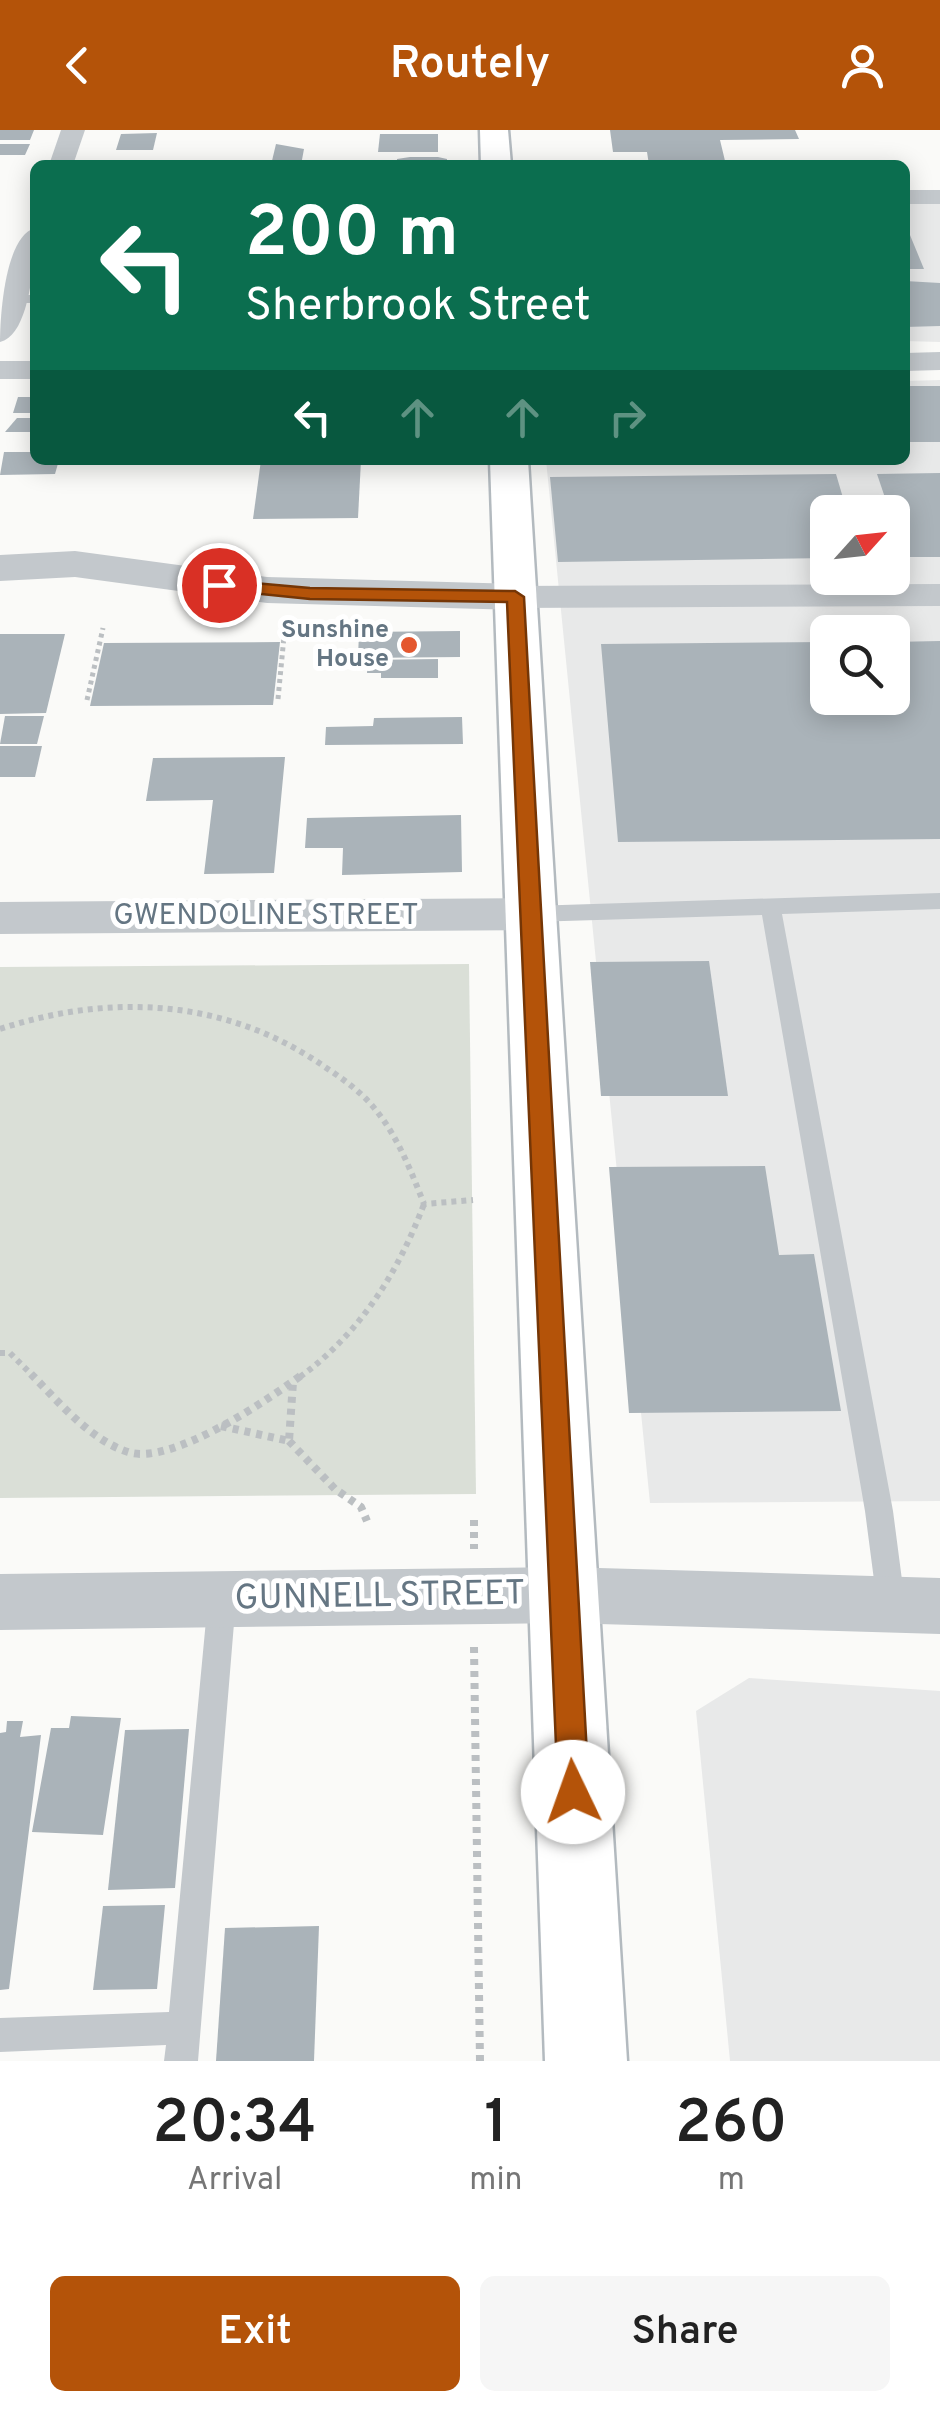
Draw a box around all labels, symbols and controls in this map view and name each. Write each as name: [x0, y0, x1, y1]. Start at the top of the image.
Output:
text: Routely: [390, 37, 550, 94]
icon: back: [50, 38, 105, 93]
icon: person: [835, 38, 890, 93]
text: 200 m: [245, 192, 459, 281]
icon: left: [80, 200, 210, 330]
text: Sherbrook Street: [245, 279, 591, 336]
icon: left: [285, 390, 340, 445]
icon: ahead: [390, 390, 445, 445]
icon: ahead: [495, 390, 550, 445]
icon: right: [600, 390, 655, 445]
north arrow: [810, 495, 910, 595]
map controls: [810, 495, 910, 715]
pin: [177, 543, 262, 628]
icon: arrive: [192, 558, 247, 613]
place label: Sunshine House: [281, 615, 389, 676]
button: search: [810, 615, 910, 715]
marker: Sunshine House: [398, 634, 420, 656]
street label: GWENDOLINE STREET: [113, 898, 419, 935]
street label: GUNNELL STREET: [234, 1572, 526, 1622]
position arrow: [521, 1740, 625, 1844]
text: 20:34: [153, 2088, 317, 2164]
text: 1: [484, 2088, 508, 2164]
text: 260: [675, 2088, 787, 2164]
text: Arrival: [187, 2161, 282, 2201]
text: min: [469, 2161, 523, 2201]
text: m: [718, 2161, 745, 2201]
button: Exit: [50, 2276, 460, 2391]
button: Share: [480, 2276, 890, 2391]

